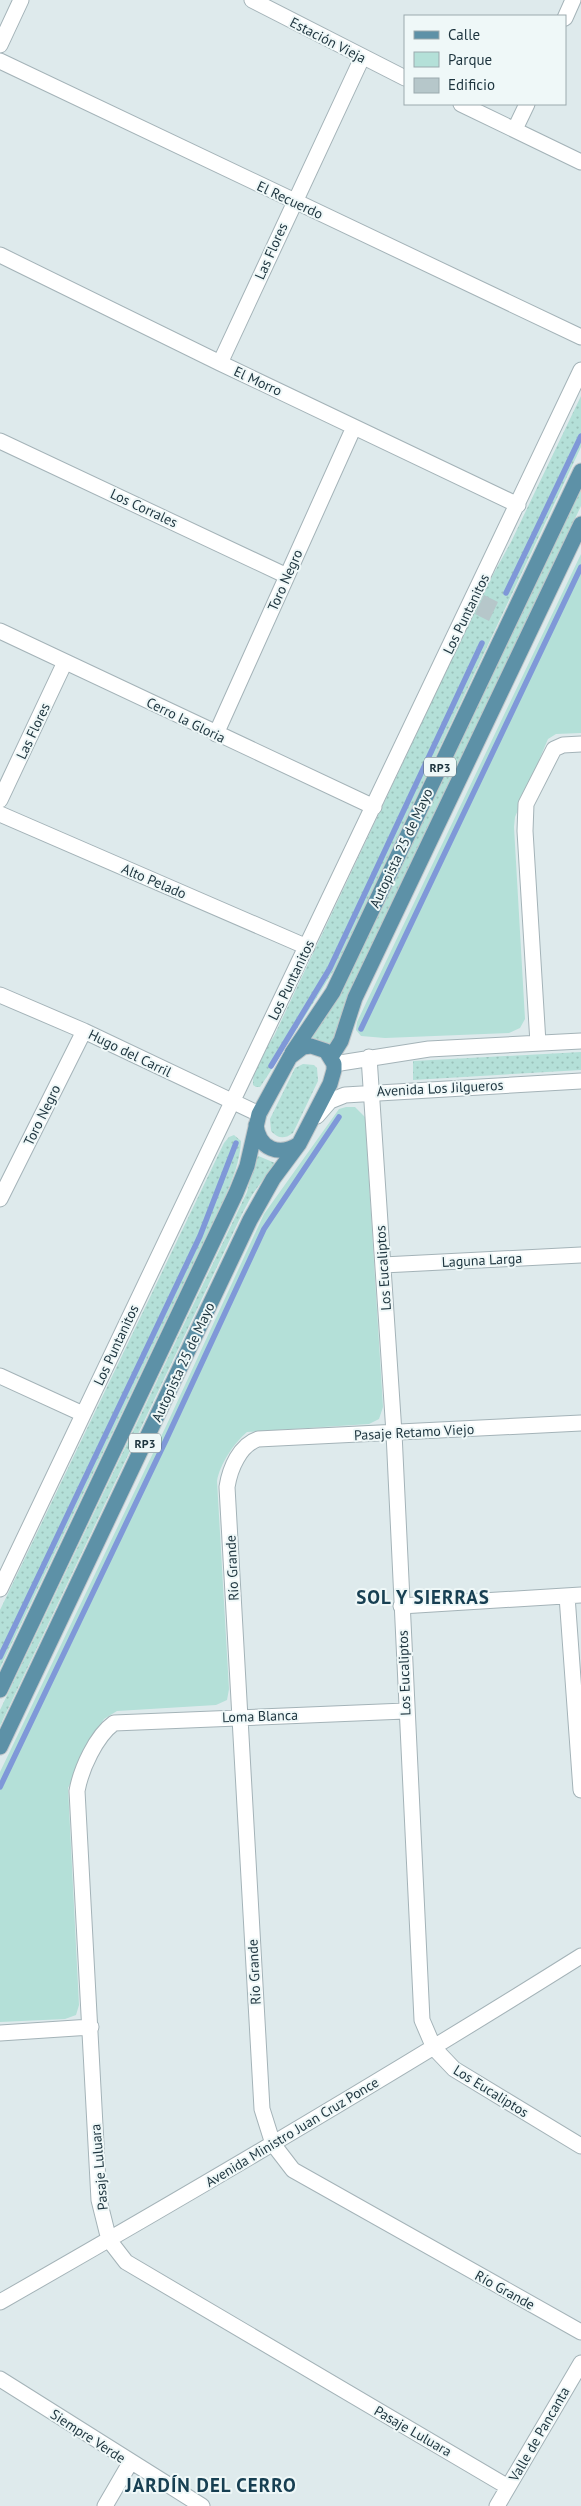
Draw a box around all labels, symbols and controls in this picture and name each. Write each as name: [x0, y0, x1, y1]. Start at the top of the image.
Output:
street label: Estación Vieja: [287, 13, 369, 67]
legend: [404, 15, 566, 105]
text: Calle: [448, 25, 480, 44]
text: Parque: [448, 50, 492, 69]
text: Edificio: [448, 75, 495, 94]
street label: El Recuerdo: [254, 177, 326, 223]
street label: Las Flores: [251, 220, 291, 282]
street label: El Morro: [231, 362, 285, 400]
street label: Los Corrales: [108, 485, 181, 531]
street label: Toro Negro: [263, 546, 307, 614]
street label: Los Puntanitos: [439, 571, 493, 657]
street label: Cerro la Gloria: [144, 693, 229, 747]
street label: Las Flores: [12, 700, 54, 762]
road number: RP3: [424, 758, 456, 776]
street label: Autopista 25 de Mayo: [365, 785, 437, 911]
street label: Alto Pelado: [119, 859, 189, 903]
street label: Los Puntanitos: [264, 937, 318, 1023]
street label: Hugo del Carril: [85, 1025, 175, 1081]
street label: Avenida Los Jilgueros: [376, 1076, 504, 1100]
street label: Toro Negro: [20, 1082, 64, 1148]
street label: Los Eucaliptos: [371, 1225, 395, 1311]
street label: Laguna Larga: [441, 1249, 523, 1271]
street label: Autopista 25 de Mayo: [147, 1299, 219, 1425]
street label: Los Puntanitos: [89, 1302, 143, 1388]
street label: Pasaje Retamo Viejo: [353, 1420, 475, 1444]
road number: RP3: [129, 1434, 161, 1452]
street label: Río Grande: [221, 1535, 243, 1601]
district label: SOL Y SIERRAS: [356, 1585, 490, 1609]
street label: Los Eucaliptos: [394, 1630, 414, 1716]
street label: Loma Blanca: [222, 1706, 298, 1726]
street label: Río Grande: [243, 1939, 265, 2005]
street label: Los Eucaliptos: [450, 2061, 532, 2121]
street label: Avenida Ministro Juan Cruz Ponce: [202, 2073, 382, 2191]
street label: Pasaje Luluara: [86, 2123, 112, 2211]
street label: Río Grande: [472, 2266, 538, 2314]
street label: Valle de Pancanta: [504, 2383, 573, 2485]
street label: Pasaje Luluara: [371, 2402, 455, 2460]
street label: Siempre Verde: [47, 2405, 129, 2467]
district label: JARDÍN DEL CERRO: [124, 2473, 297, 2497]

